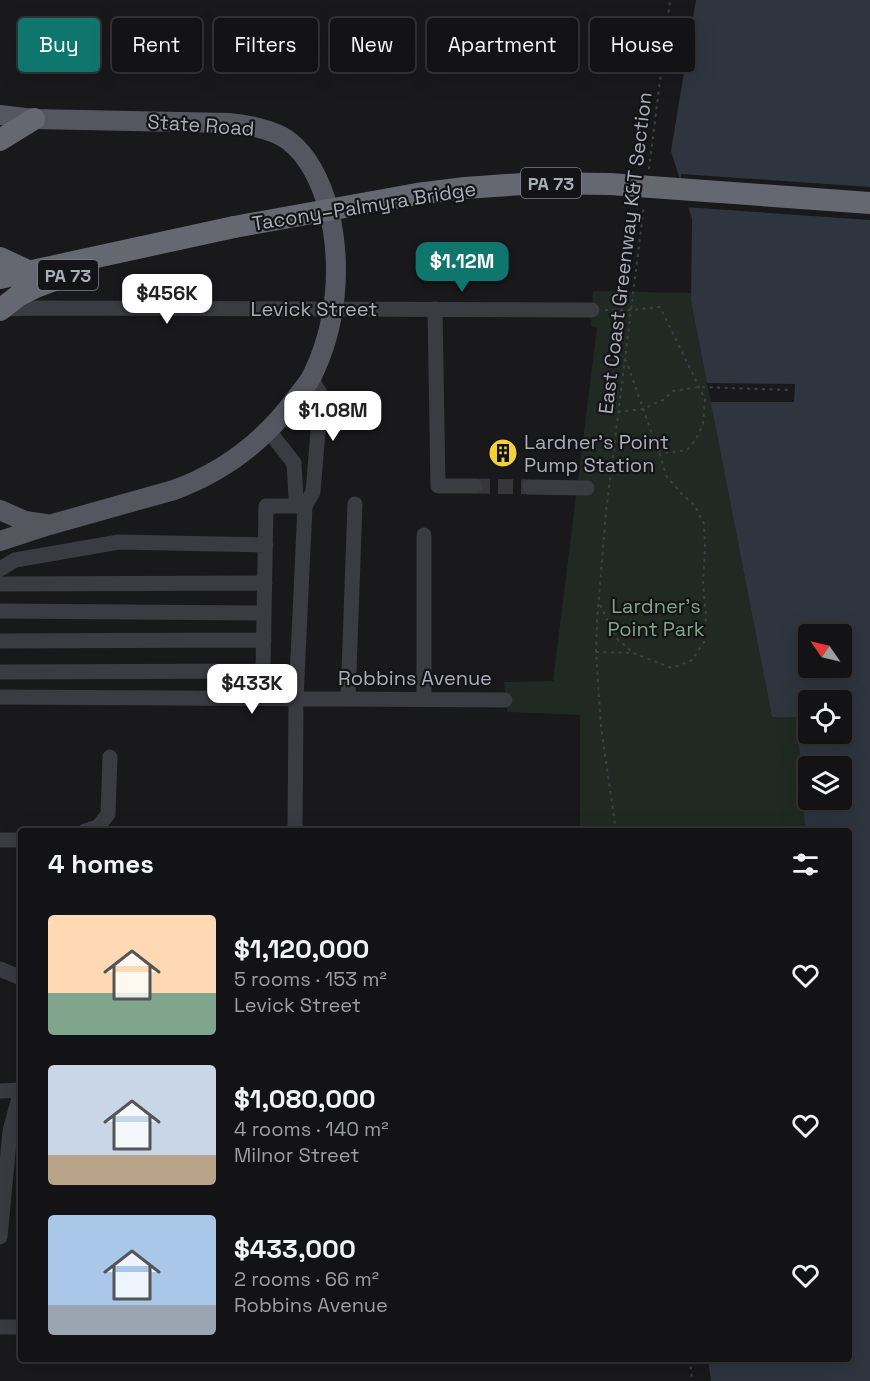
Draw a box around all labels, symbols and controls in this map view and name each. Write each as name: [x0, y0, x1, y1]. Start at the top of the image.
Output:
chip: Buy: [18, 18, 100, 72]
chip: Rent: [112, 18, 202, 72]
chip: Filters: [214, 18, 318, 72]
chip: New: [330, 18, 415, 72]
chip: Apartment: [427, 18, 578, 72]
chip: House: [590, 18, 695, 72]
street label: East Coast Greenway K&T Section: [592, 90, 658, 416]
street label: State Road: [147, 108, 255, 142]
road number: PA 73: [521, 168, 581, 198]
street label: Tacony–Palmyra Bridge: [250, 175, 478, 237]
pin: $1.12M: [413, 242, 511, 293]
text: $1.12M: [430, 248, 494, 274]
road number: PA 73: [38, 260, 98, 290]
pin: $456K: [125, 274, 209, 325]
text: $456K: [136, 280, 198, 306]
street label: Levick Street: [251, 296, 377, 322]
pin: $1.08M: [284, 391, 382, 442]
text: $1.08M: [298, 397, 368, 423]
place label: Lardner's Point Pump Station: [524, 429, 669, 478]
building icon: Lardner's Point Pump Station: [487, 437, 519, 469]
park label: Lardner's Point Park: [608, 593, 705, 642]
north arrow: [798, 624, 852, 678]
map controls: [798, 624, 852, 810]
pin: $433K: [210, 664, 294, 715]
street label: Robbins Avenue: [338, 665, 492, 691]
text: $433K: [221, 670, 283, 696]
button: locate: [798, 690, 852, 744]
button: layers: [798, 756, 852, 810]
text: 4 homes: [48, 847, 154, 881]
icon: filters: [789, 848, 822, 881]
text: $1,120,000: [234, 932, 369, 966]
icon: home: [96, 939, 168, 1011]
icon: heart: [789, 959, 822, 992]
text: 5 rooms · 153 m²: [234, 966, 387, 992]
text: Levick Street: [234, 992, 361, 1018]
text: $1,080,000: [234, 1082, 376, 1116]
icon: home: [96, 1089, 168, 1161]
icon: heart: [789, 1109, 822, 1142]
text: 4 rooms · 140 m²: [234, 1116, 389, 1142]
text: Milnor Street: [234, 1142, 360, 1168]
text: $433,000: [234, 1232, 356, 1266]
icon: home: [96, 1239, 168, 1311]
icon: heart: [789, 1259, 822, 1292]
text: 2 rooms · 66 m²: [234, 1266, 379, 1292]
text: Robbins Avenue: [234, 1292, 388, 1318]

